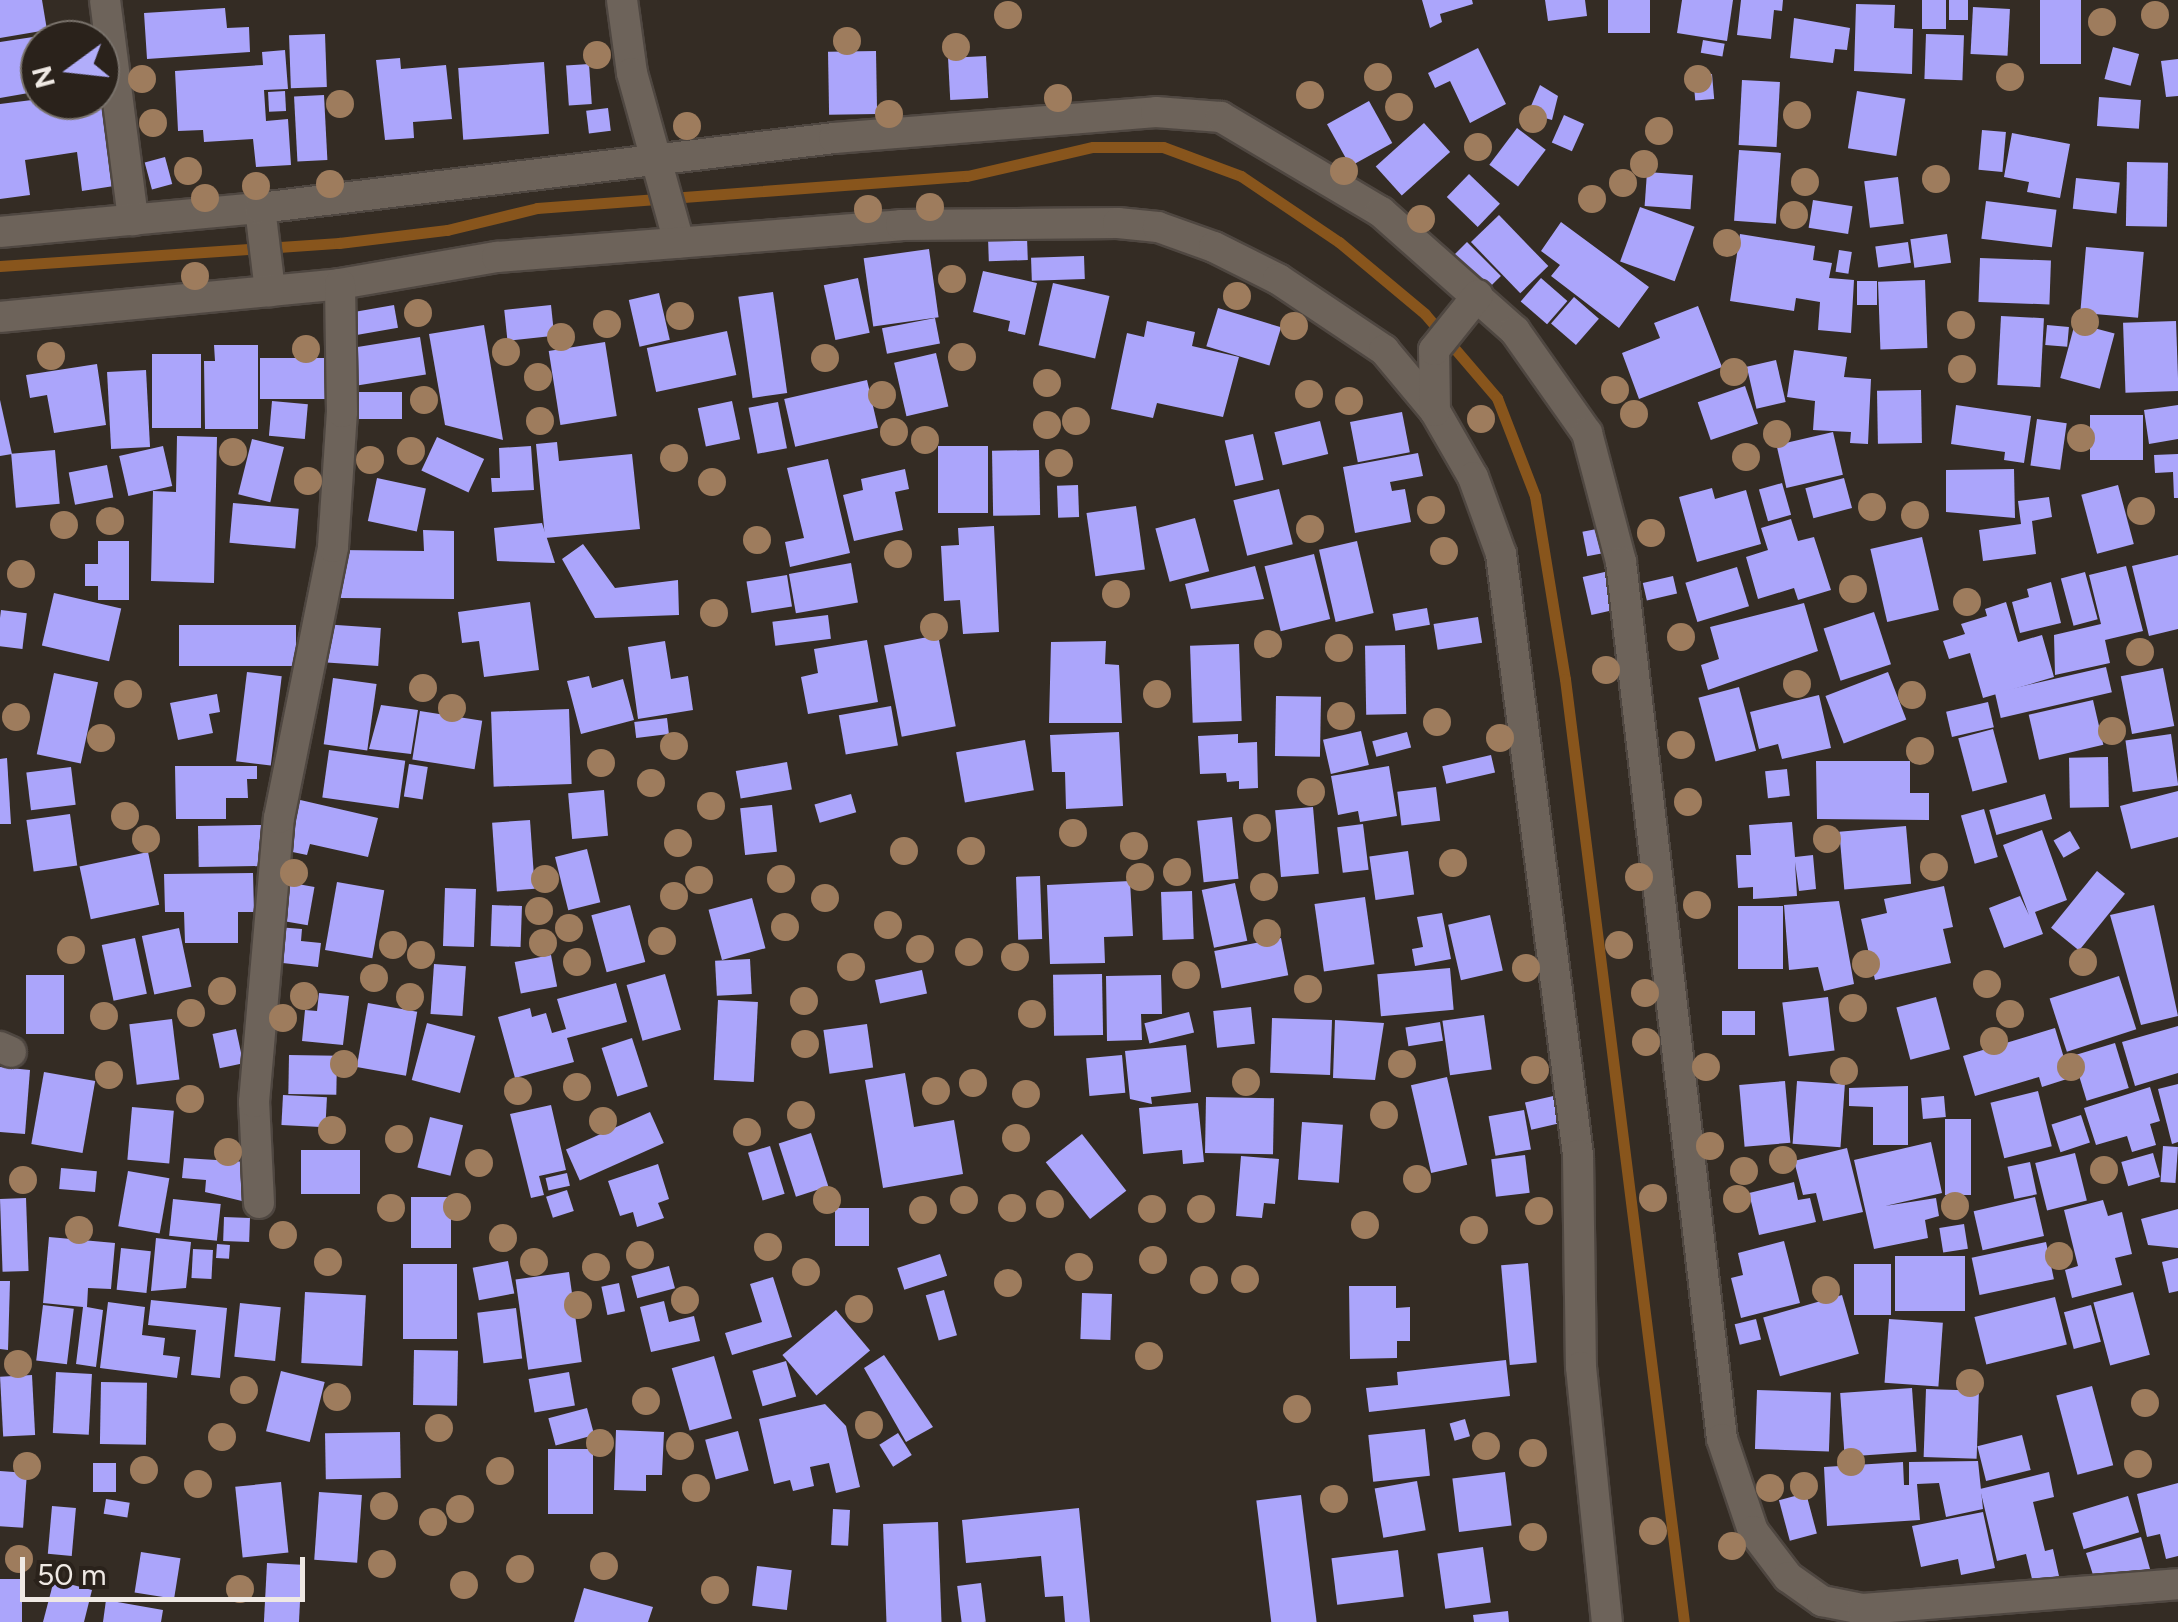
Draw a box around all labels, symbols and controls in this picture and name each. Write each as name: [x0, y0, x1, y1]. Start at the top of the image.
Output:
north arrow: [20, 20, 120, 120]
text: N: [24, 62, 62, 92]
scale bar: [25, 1537, 310, 1599]
text: 50 m: [37, 1556, 106, 1593]

